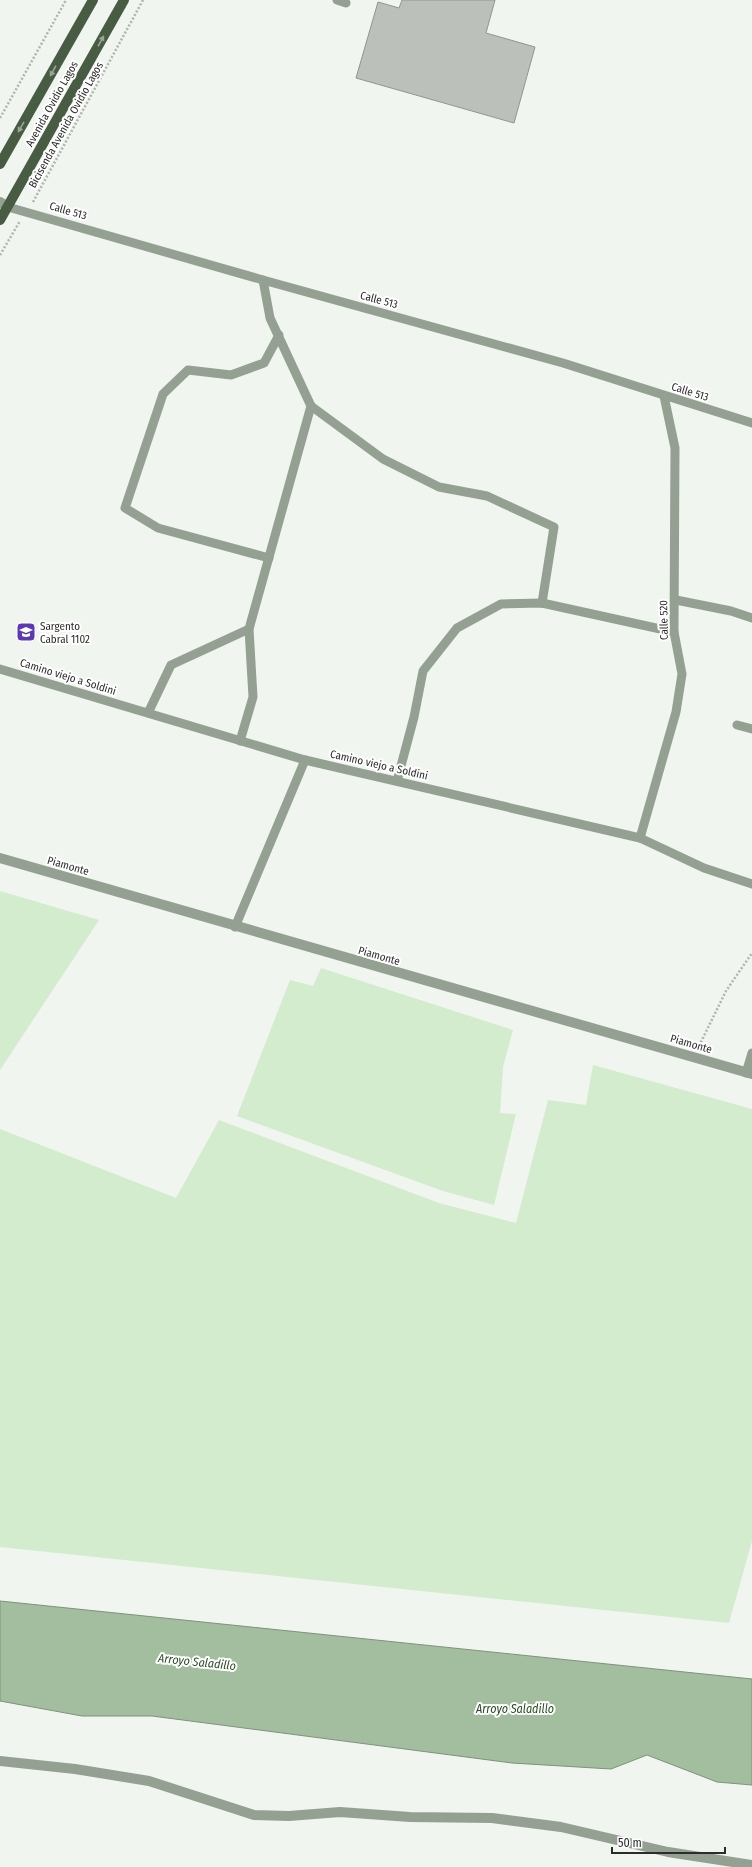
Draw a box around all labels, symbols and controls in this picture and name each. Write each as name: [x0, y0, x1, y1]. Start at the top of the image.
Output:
one-way arrow: [98, 35, 105, 47]
street label: Avenida Ovidio Lagos: [23, 59, 81, 149]
street label: Bicisenda Avenida Ovidio Lagos: [26, 60, 106, 190]
one-way arrow: [49, 65, 56, 76]
one-way arrow: [18, 121, 25, 132]
street label: Calle 513: [48, 199, 88, 223]
street label: Calle 513: [359, 289, 399, 311]
street label: Calle 513: [670, 380, 710, 404]
street label: Calle 520: [657, 600, 671, 640]
place label: Sargento Cabral 1102: [40, 620, 90, 646]
school or university icon: Sargento Cabral 1102: [15, 621, 37, 643]
street label: Camino viejo a Soldini: [18, 656, 118, 698]
street label: Camino viejo a Soldini: [329, 747, 429, 783]
street label: Piamonte: [46, 854, 90, 878]
street label: Piamonte: [357, 944, 401, 968]
street label: Piamonte: [669, 1032, 713, 1056]
water label: Arroyo Saladillo: [156, 1651, 237, 1673]
water label: Arroyo Saladillo: [475, 1702, 554, 1716]
scale bar: [612, 1829, 725, 1855]
text: 50 m: [618, 1836, 642, 1850]

